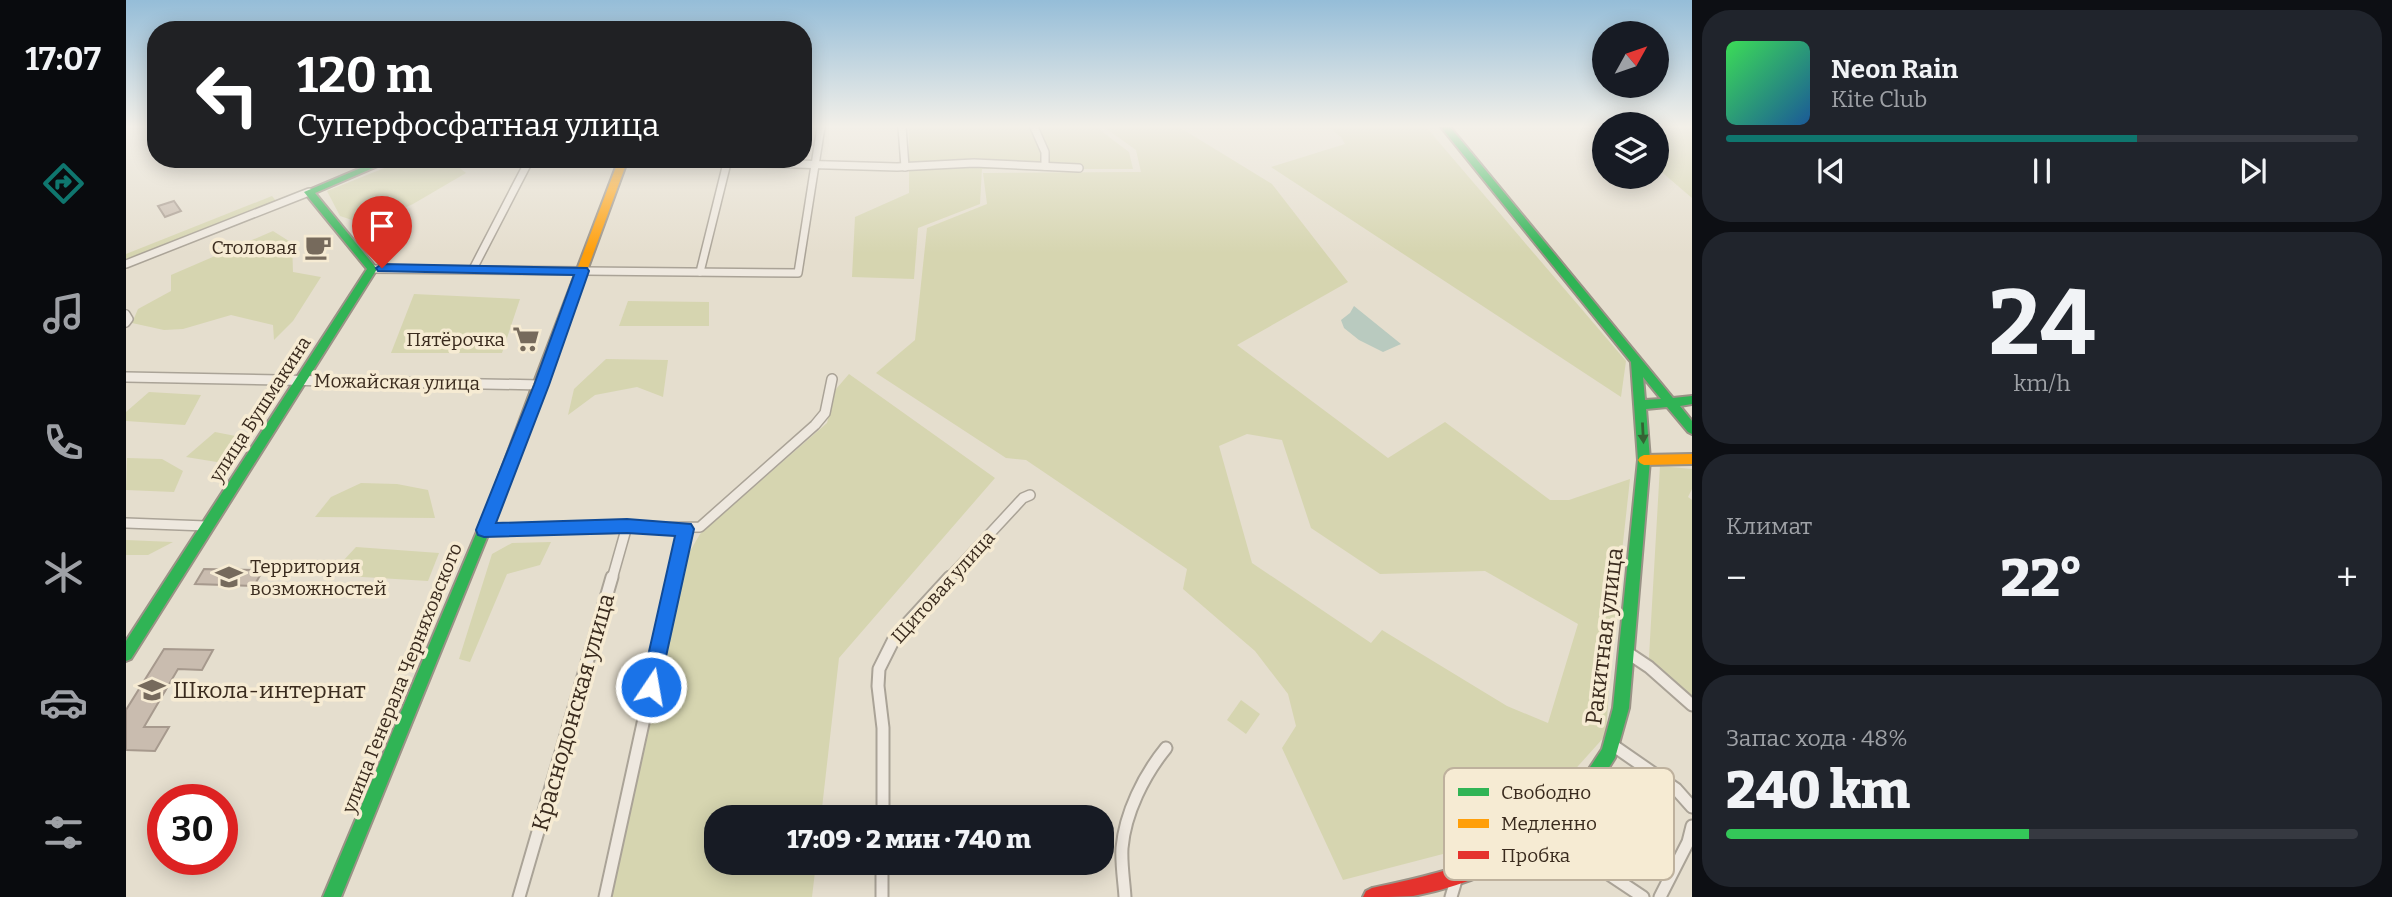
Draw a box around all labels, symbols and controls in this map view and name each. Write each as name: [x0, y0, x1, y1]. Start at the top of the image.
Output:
north arrow: [1592, 21, 1670, 98]
map controls: [1592, 21, 1669, 189]
text: 17:07: [25, 40, 101, 78]
text: 120 m: [297, 46, 432, 105]
icon: left: [182, 49, 273, 140]
text: Neon Rain: [1831, 54, 1958, 85]
text: Kite Club: [1831, 85, 1927, 113]
text: Суперфосфатная улица: [297, 106, 660, 144]
button: layers: [1592, 112, 1669, 189]
icon: previous: [1812, 152, 1850, 190]
icon: pause: [2023, 152, 2061, 190]
icon: next: [2234, 152, 2272, 190]
icon: directions: [39, 159, 88, 208]
pin: [352, 196, 412, 268]
icon: arrive: [363, 207, 401, 245]
cafe icon: Столовая: [303, 232, 333, 262]
place label: Столовая: [211, 236, 297, 259]
text: 24: [1989, 269, 2095, 378]
icon: music: [39, 289, 88, 338]
supermarket icon: Пятёрочка: [511, 324, 541, 354]
place label: Пятёрочка: [406, 328, 506, 351]
street label: улица Бушмакина: [204, 331, 316, 487]
street label: Можайская улица: [314, 369, 481, 395]
text: km/h: [2014, 369, 2070, 397]
icon: phone: [39, 418, 88, 467]
one-way arrow: [1638, 422, 1649, 444]
text: Климат: [1726, 512, 1812, 540]
street label: Щитовая улица: [886, 525, 1000, 648]
street label: улица Генерала Черняховского: [337, 539, 467, 817]
street label: Ракитная улица: [1579, 545, 1629, 726]
text: 22°: [2000, 547, 2083, 610]
icon: climate: [39, 548, 88, 597]
place label: Территория возможностей: [250, 555, 387, 600]
text: −: [1726, 555, 1747, 601]
text: +: [2336, 555, 2358, 601]
school or university icon: Территория возможностей: [214, 562, 244, 592]
street label: Краснодонская улица: [526, 590, 620, 834]
position arrow: [614, 650, 688, 724]
school or university icon: Школа-интернат: [137, 675, 167, 705]
place label: Школа-интернат: [173, 676, 366, 704]
icon: car: [39, 678, 88, 727]
text: Запас хода · 48%: [1726, 724, 1908, 752]
text: 240 km: [1726, 759, 1910, 822]
legend: [1444, 768, 1674, 880]
text: Свободно: [1501, 781, 1591, 804]
speed limit sign: 30: [147, 784, 238, 875]
icon: filters: [39, 808, 88, 857]
text: Медленно: [1501, 812, 1597, 835]
text: 17:09 · 2 мин · 740 m: [787, 824, 1031, 855]
text: Пробка: [1501, 844, 1571, 867]

